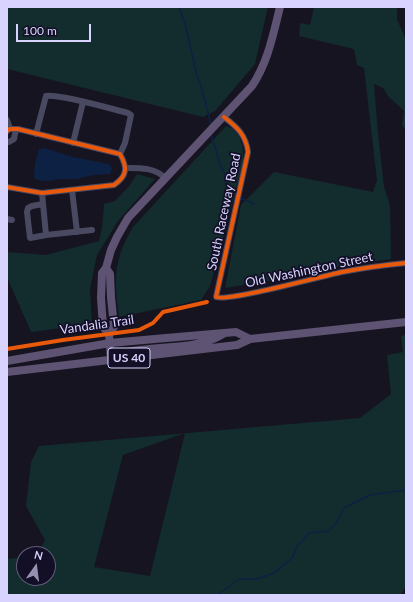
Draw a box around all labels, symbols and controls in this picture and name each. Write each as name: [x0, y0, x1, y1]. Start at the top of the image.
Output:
scale bar: [18, 16, 93, 42]
text: 100 m: [23, 23, 57, 38]
street label: South Raceway Road: [204, 152, 244, 272]
street label: Old Washington Street: [244, 249, 374, 291]
street label: Vandalia Trail: [59, 312, 135, 338]
road number: US 40: [108, 348, 150, 368]
north arrow: [16, 546, 56, 586]
text: N: [33, 548, 44, 562]

